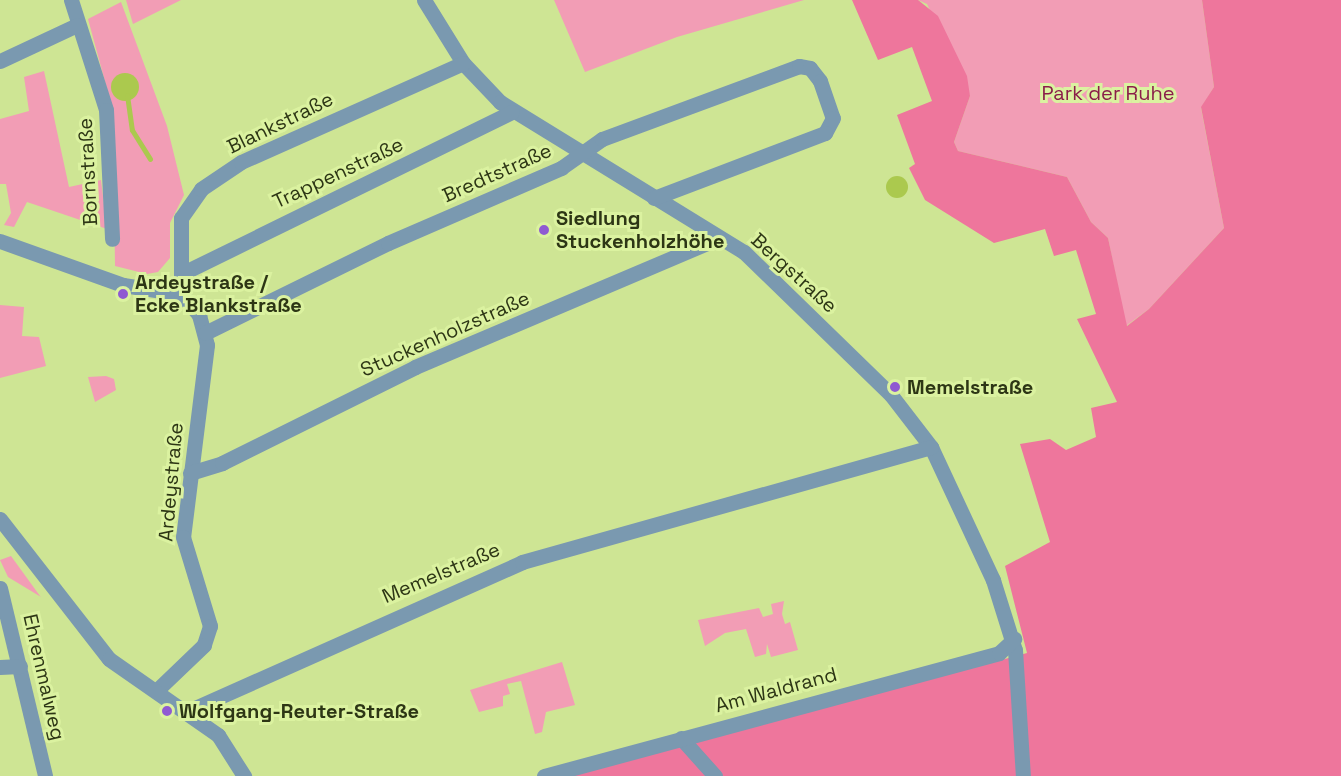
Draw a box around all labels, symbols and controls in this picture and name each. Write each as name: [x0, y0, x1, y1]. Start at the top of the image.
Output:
park label: Park der Ruhe: [1041, 81, 1175, 105]
street label: Blankstraße: [223, 87, 337, 159]
street label: Bornstraße: [73, 117, 103, 227]
street label: Trappenstraße: [269, 132, 407, 214]
street label: Bredtstraße: [439, 138, 555, 208]
place label: Siedlung Stuckenholzhöhe: [556, 207, 724, 254]
marker: Siedlung Stuckenholzhöhe: [537, 223, 551, 237]
street label: Bergstraße: [746, 228, 842, 318]
place label: Ardeystraße / Ecke Blankstraße: [135, 270, 302, 317]
street label: Stuckenholzstraße: [357, 286, 533, 382]
marker: Ardeystraße / Ecke Blankstraße: [116, 287, 130, 301]
place label: Memelstraße: [907, 375, 1033, 399]
marker: Memelstraße: [888, 380, 902, 394]
street label: Ardeystraße: [154, 422, 188, 542]
street label: Memelstraße: [378, 537, 504, 609]
street label: Ehrenmalweg: [18, 612, 70, 742]
street label: Am Waldrand: [712, 662, 840, 718]
place label: Wolfgang-Reuter-Straße: [179, 699, 419, 723]
marker: Wolfgang-Reuter-Straße: [160, 704, 174, 718]

